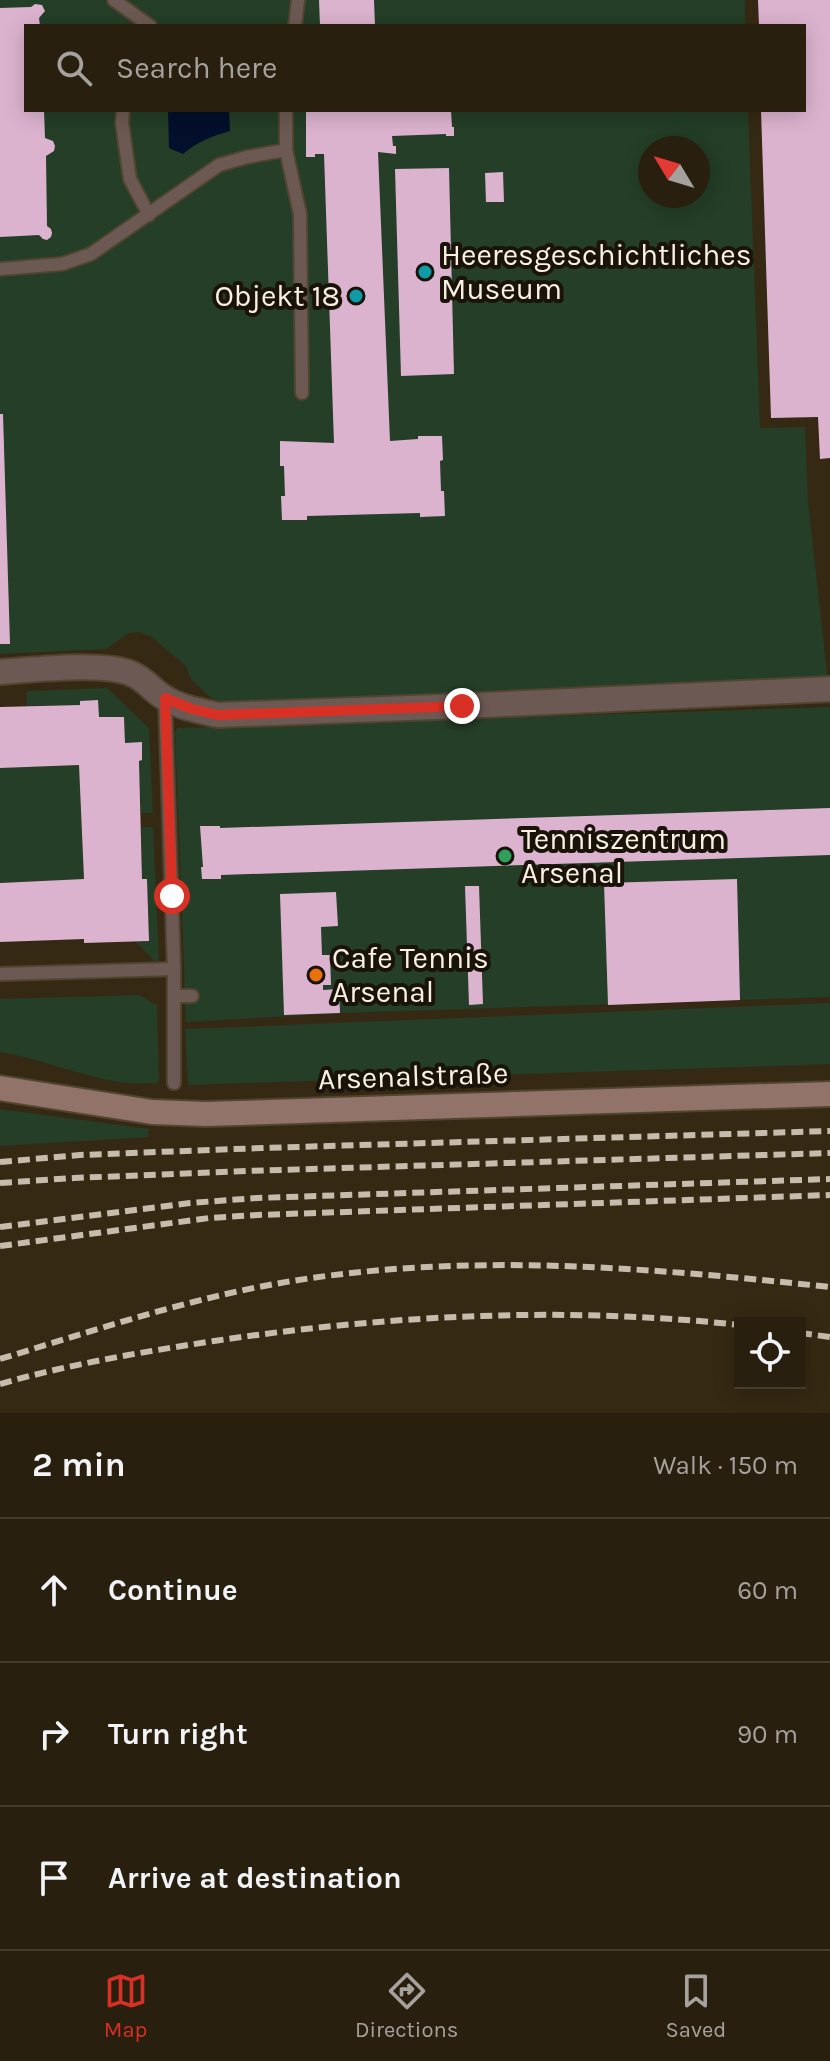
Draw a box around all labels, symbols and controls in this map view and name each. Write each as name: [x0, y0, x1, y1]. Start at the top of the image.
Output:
search box: [24, 24, 806, 112]
icon: search: [52, 46, 96, 90]
text: Search here: [116, 50, 277, 86]
north arrow: [638, 136, 710, 208]
place label: Heeresgeschichtliches Museum: [441, 237, 751, 307]
marker: Heeresgeschichtliches Museum: [416, 263, 434, 281]
place label: Objekt 18: [214, 278, 340, 314]
marker: Objekt 18: [347, 287, 365, 305]
route end: [444, 688, 480, 724]
place label: Tenniszentrum Arsenal: [521, 821, 726, 891]
marker: Tenniszentrum Arsenal: [496, 847, 514, 865]
route start: [154, 878, 190, 914]
place label: Cafe Tennis Arsenal: [332, 940, 489, 1010]
marker: Cafe Tennis Arsenal: [307, 966, 325, 984]
street label: Arsenalstraße: [317, 1055, 509, 1097]
map controls: [734, 1317, 806, 1389]
button: locate: [734, 1317, 806, 1389]
text: 2 min: [32, 1445, 126, 1485]
text: Walk · 150 m: [653, 1450, 798, 1481]
icon: ahead: [32, 1568, 76, 1612]
text: Continue: [108, 1572, 238, 1608]
text: 60 m: [737, 1575, 798, 1606]
icon: right: [32, 1712, 76, 1756]
text: Turn right: [108, 1716, 248, 1752]
text: 90 m: [737, 1719, 798, 1750]
icon: arrive: [32, 1856, 76, 1900]
text: Arrive at destination: [108, 1860, 402, 1896]
tab: Map: [104, 1969, 148, 2043]
tab: Directions: [355, 1969, 458, 2043]
tab: Saved: [666, 1969, 726, 2043]

